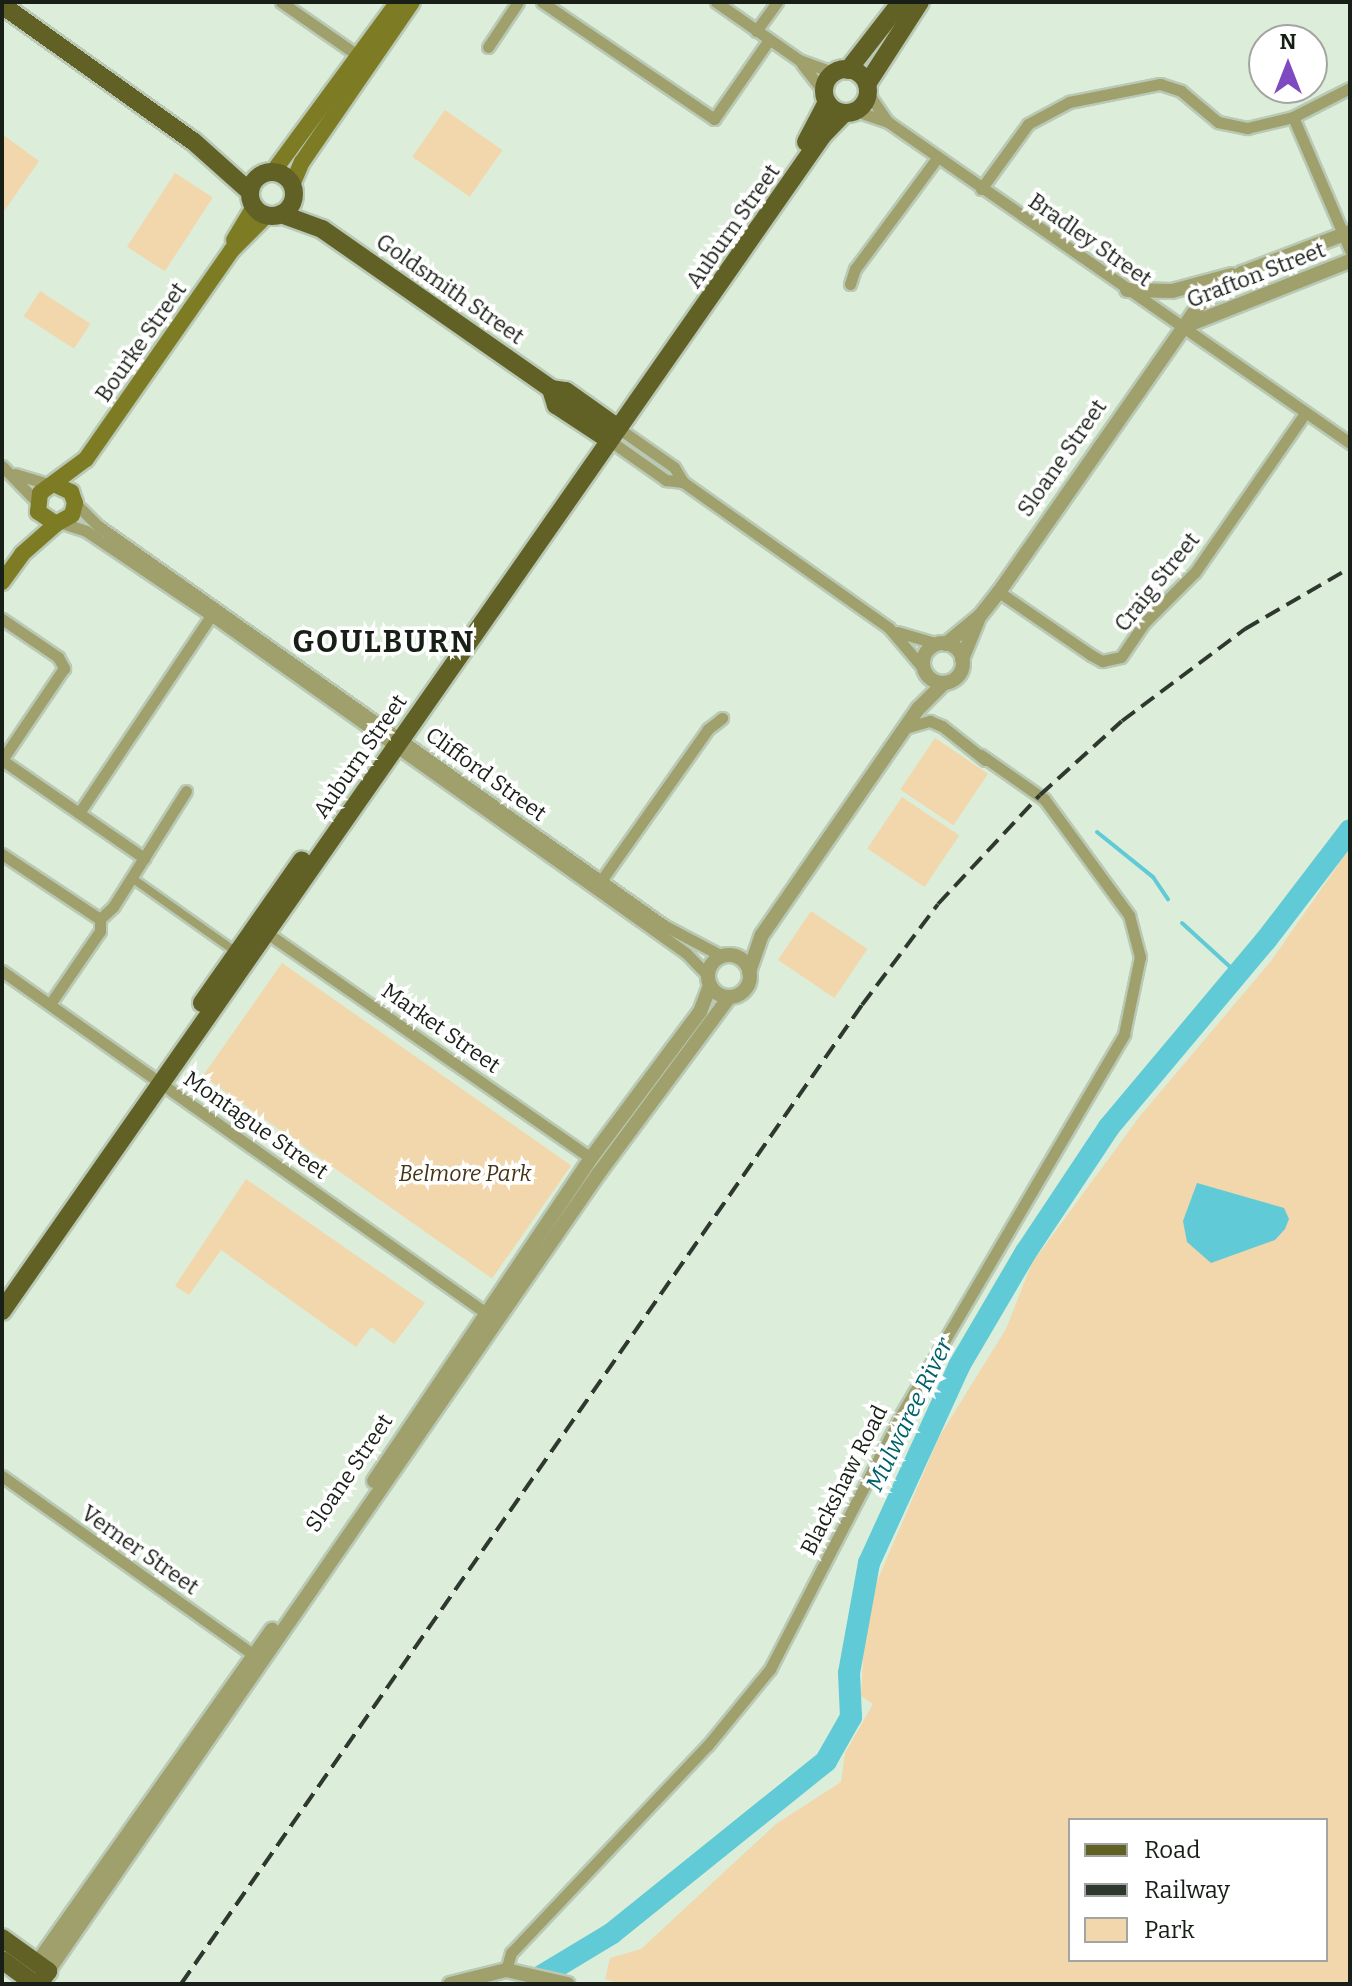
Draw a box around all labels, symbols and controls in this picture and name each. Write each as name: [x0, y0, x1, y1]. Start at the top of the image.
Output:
north arrow: [1248, 24, 1328, 104]
text: N: [1280, 28, 1296, 55]
street label: Auburn Street: [681, 159, 785, 293]
street label: Bradley Street: [1023, 188, 1157, 292]
street label: Goldsmith Street: [371, 228, 529, 350]
street label: Grafton Street: [1183, 237, 1329, 313]
street label: Bourke Street: [90, 277, 192, 407]
street label: Sloane Street: [1012, 394, 1112, 522]
street label: Craig Street: [1109, 527, 1205, 637]
district label: GOULBURN: [293, 624, 475, 660]
street label: Auburn Street: [308, 689, 412, 823]
street label: Clifford Street: [421, 721, 551, 827]
street label: Market Street: [377, 977, 505, 1079]
street label: Montague Street: [179, 1065, 333, 1185]
park label: Belmore Park: [399, 1161, 531, 1187]
water label: Mulwaree River: [861, 1334, 959, 1496]
street label: Blackshaw Road: [795, 1401, 893, 1559]
street label: Sloane Street: [300, 1409, 398, 1537]
street label: Verner Street: [76, 1500, 204, 1600]
legend: [1068, 1818, 1328, 1962]
text: Road: [1144, 1836, 1200, 1864]
text: Railway: [1144, 1876, 1230, 1904]
text: Park: [1144, 1916, 1195, 1944]

